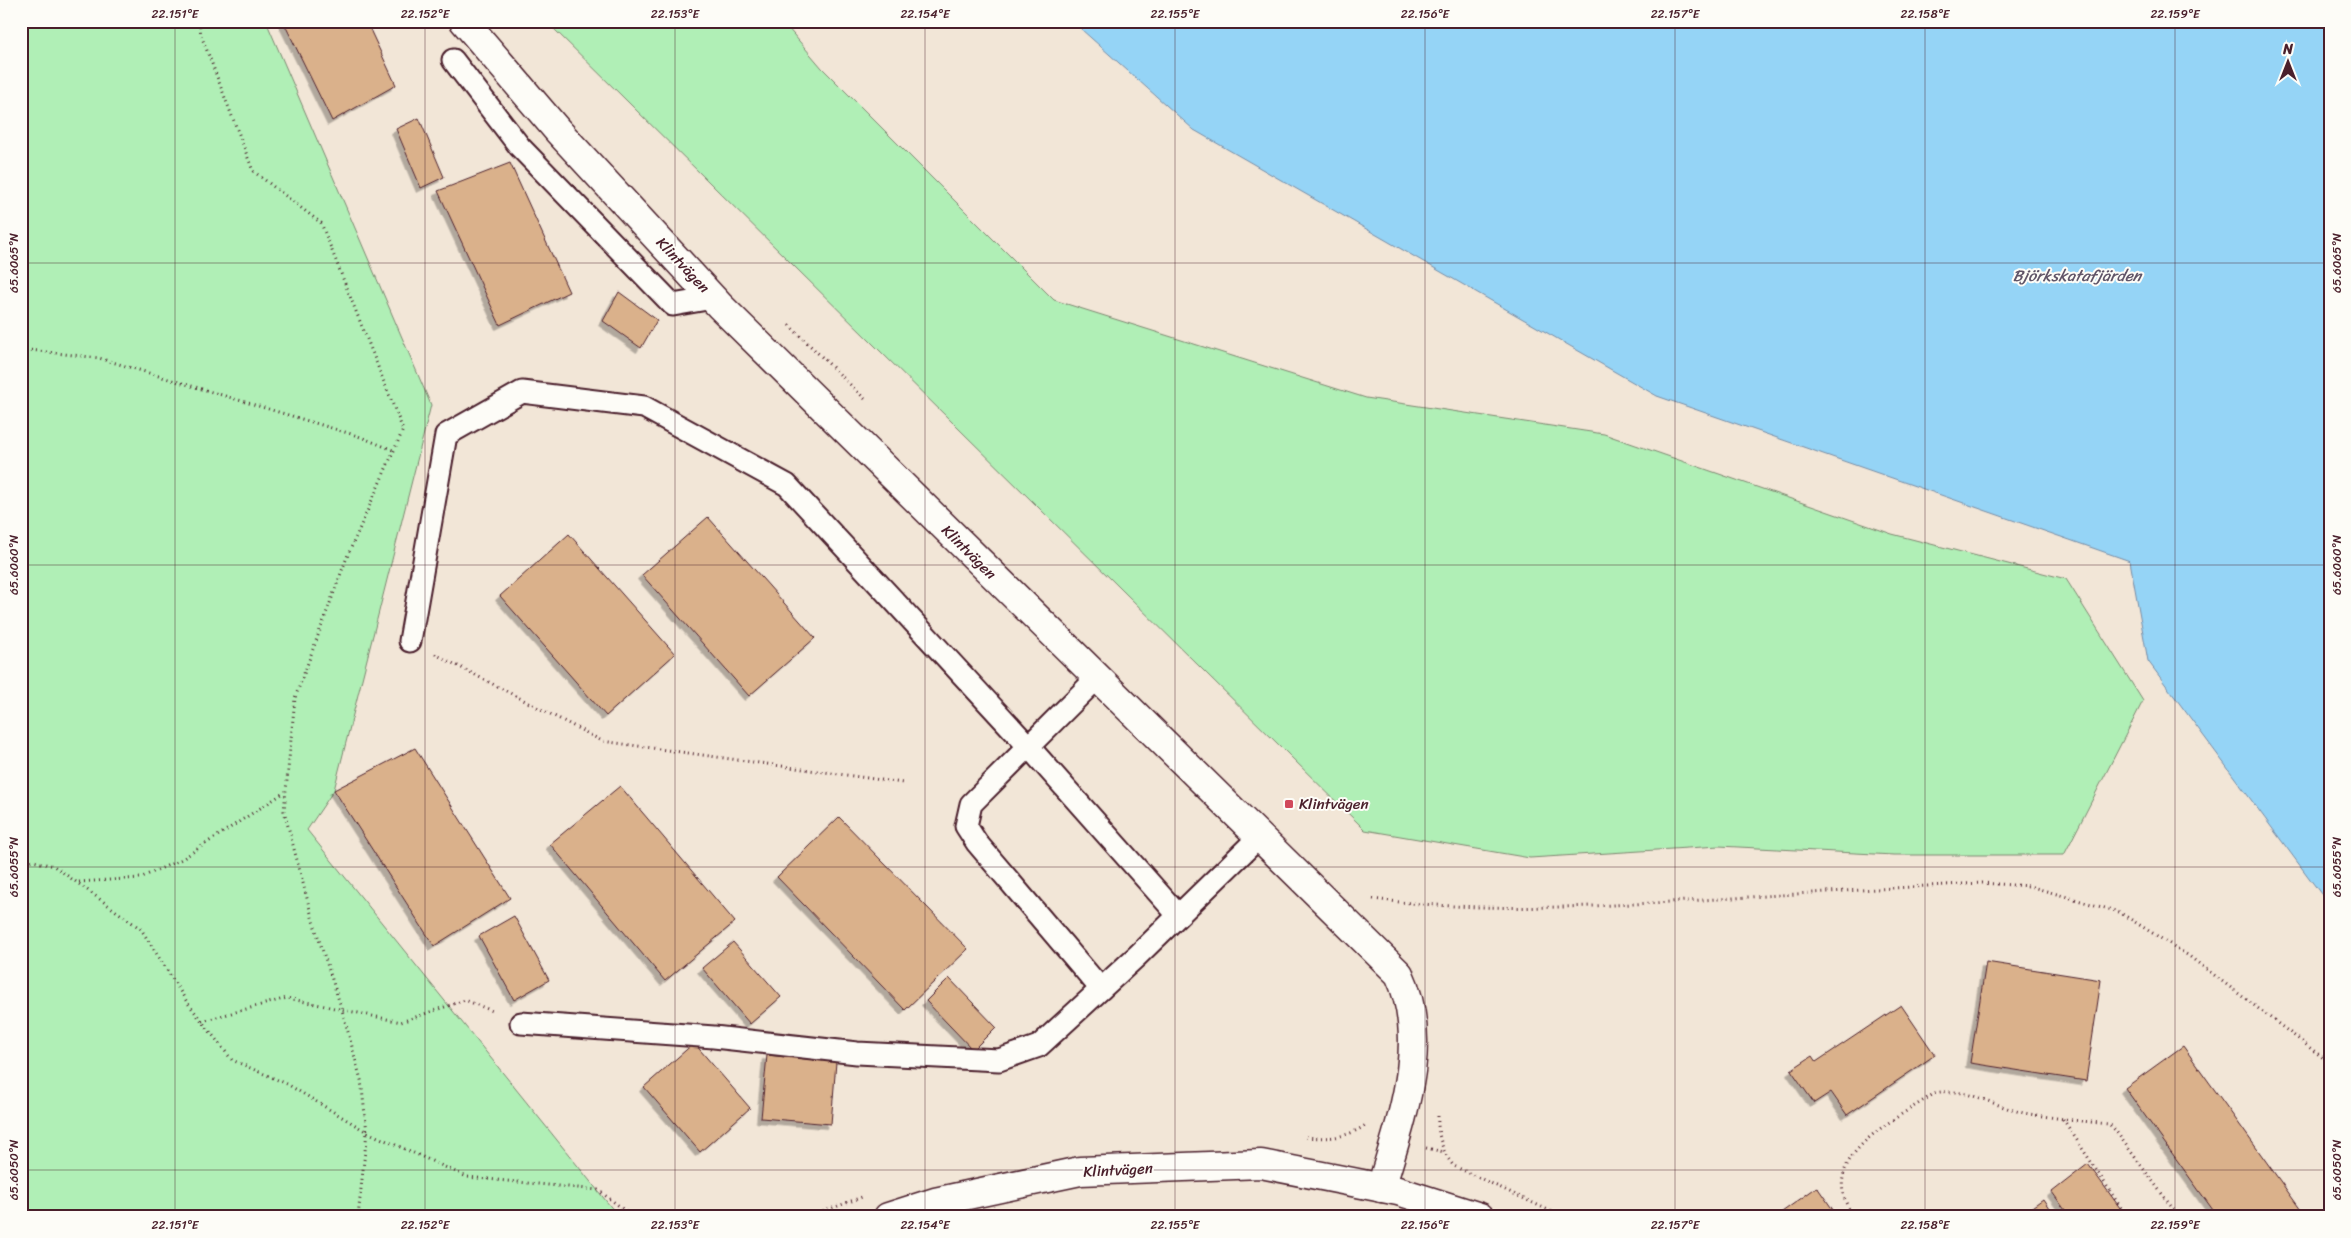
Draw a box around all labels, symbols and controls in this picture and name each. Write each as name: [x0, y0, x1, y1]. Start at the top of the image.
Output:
text: 22.151°E: [152, 3, 200, 25]
text: 22.152°E: [401, 3, 451, 25]
text: 22.153°E: [651, 3, 701, 25]
text: 22.154°E: [900, 3, 951, 25]
text: 22.155°E: [1150, 3, 1201, 25]
text: 22.156°E: [1401, 3, 1451, 25]
text: 22.157°E: [1651, 3, 1701, 25]
text: 22.158°E: [1901, 3, 1951, 25]
text: 22.159°E: [2150, 3, 2201, 25]
text: N: [2282, 37, 2293, 62]
north arrow: [2264, 38, 2314, 88]
street label: Klintvägen: [650, 231, 716, 299]
text: 65.6065°N: [3, 232, 25, 293]
text: 65.6065°N: [2326, 232, 2348, 293]
water label: Björkskatafjärden: [2013, 261, 2144, 290]
street label: Klintvägen: [935, 518, 1003, 586]
text: 65.6060°N: [3, 534, 25, 595]
text: 65.6060°N: [2326, 534, 2348, 595]
place label: Klintvägen: [1299, 791, 1369, 817]
marker: Klintvägen: [1283, 798, 1295, 810]
text: 65.6055°N: [3, 836, 25, 897]
text: 65.6055°N: [2326, 836, 2348, 897]
text: 65.6050°N: [3, 1139, 25, 1200]
text: 65.6050°N: [2326, 1139, 2348, 1200]
street label: Klintvägen: [1083, 1155, 1153, 1185]
text: 22.151°E: [152, 1214, 200, 1236]
text: 22.152°E: [401, 1214, 451, 1236]
text: 22.153°E: [651, 1214, 701, 1236]
text: 22.154°E: [900, 1214, 951, 1236]
text: 22.155°E: [1150, 1214, 1201, 1236]
text: 22.156°E: [1401, 1214, 1451, 1236]
text: 22.157°E: [1651, 1214, 1701, 1236]
text: 22.158°E: [1901, 1214, 1951, 1236]
text: 22.159°E: [2150, 1214, 2201, 1236]

